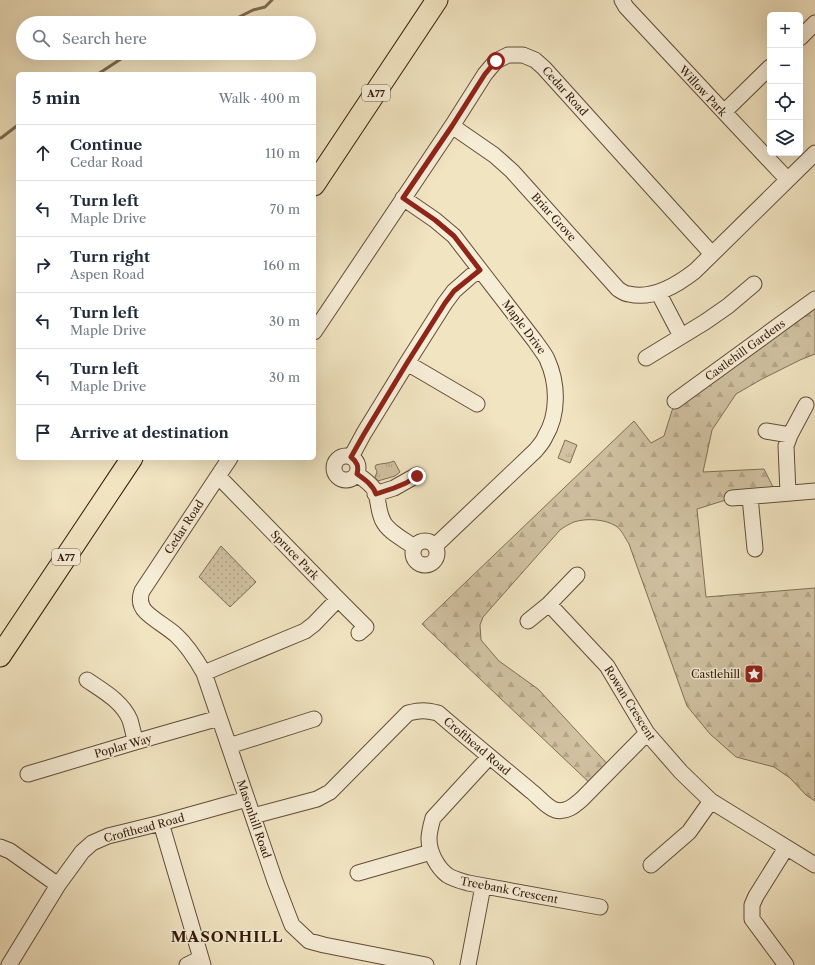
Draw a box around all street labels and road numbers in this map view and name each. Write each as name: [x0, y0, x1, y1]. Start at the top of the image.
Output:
street label: Willow Park: [675, 62, 730, 120]
street label: Cedar Road: [539, 63, 591, 119]
road number: A77: [362, 85, 390, 101]
street label: Briar Grove: [529, 190, 579, 244]
street label: Maple Drive: [499, 297, 549, 357]
street label: Castlehill Gardens: [702, 316, 788, 384]
street label: Cedar Road: [161, 497, 207, 557]
street label: Spruce Park: [268, 527, 323, 583]
road number: A77: [52, 549, 80, 565]
street label: Rowan Crescent: [601, 663, 659, 743]
street label: Crofthead Road: [441, 714, 514, 778]
street label: Poplar Way: [93, 731, 154, 761]
street label: Masonhill Road: [234, 778, 274, 860]
street label: Crofthead Road: [102, 810, 186, 845]
street label: Treebank Crescent: [459, 874, 559, 906]

